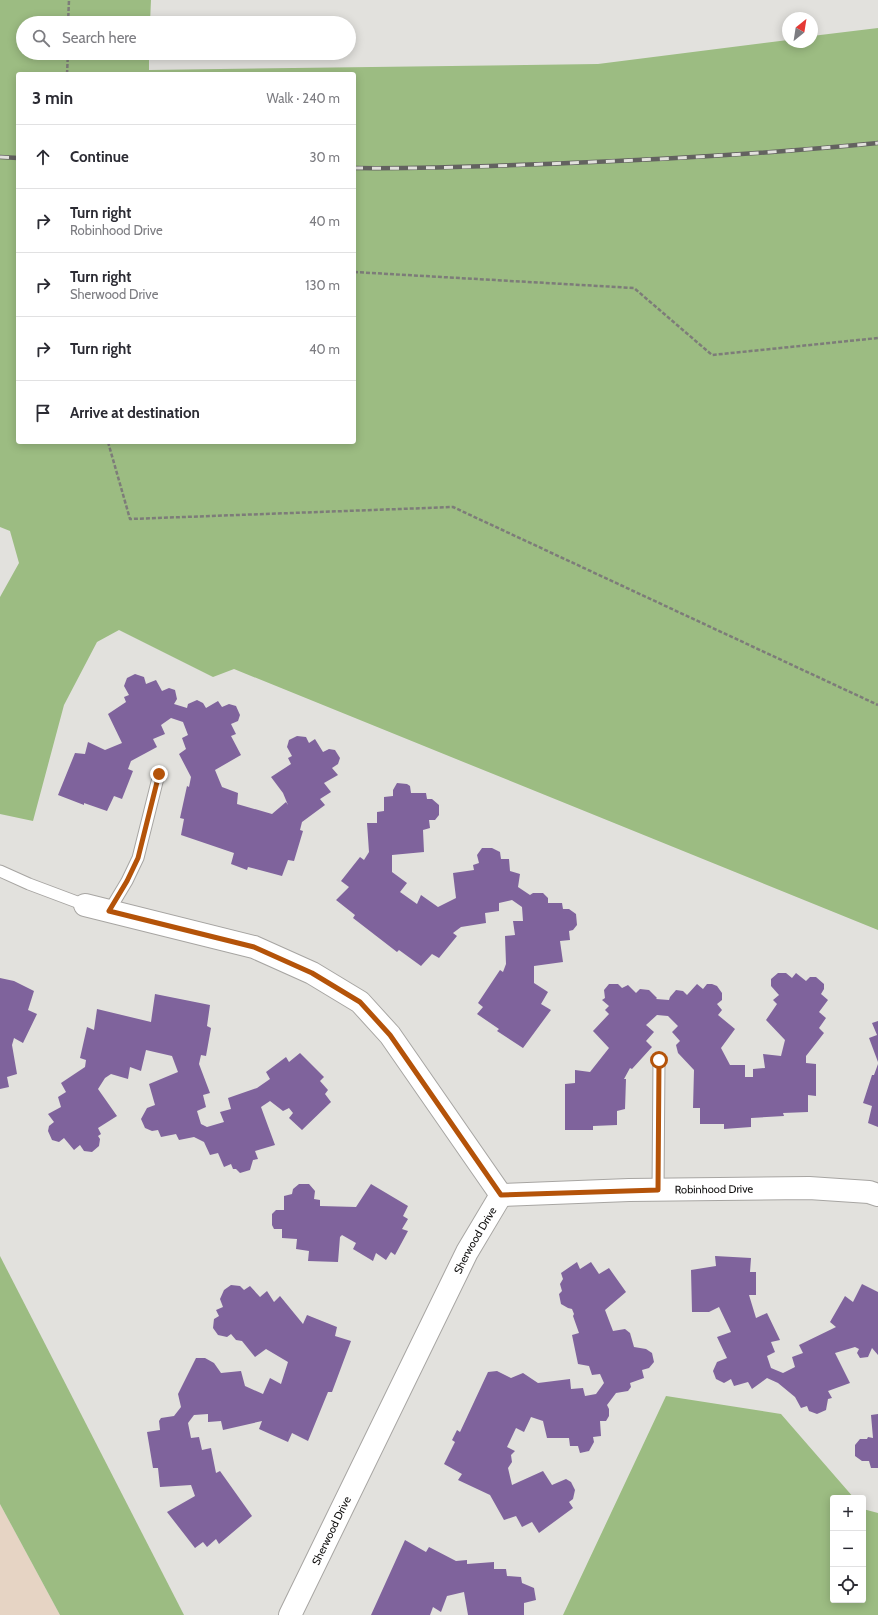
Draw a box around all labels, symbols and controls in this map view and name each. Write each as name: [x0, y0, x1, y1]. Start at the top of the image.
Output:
north arrow: [782, 12, 818, 48]
search box: [16, 16, 356, 60]
icon: search: [30, 27, 52, 49]
text: Search here: [62, 29, 137, 47]
text: 3 min: [32, 88, 73, 108]
text: Walk · 240 m: [266, 90, 340, 106]
icon: ahead: [32, 146, 54, 168]
text: Continue: [70, 148, 129, 166]
text: 30 m: [310, 149, 340, 165]
text: Turn right: [70, 204, 131, 222]
icon: right: [32, 210, 54, 232]
text: 40 m: [309, 213, 340, 229]
text: Robinhood Drive: [70, 222, 163, 238]
text: Turn right: [70, 268, 131, 286]
icon: right: [32, 274, 54, 296]
text: 130 m: [305, 277, 340, 293]
text: Sherwood Drive: [70, 286, 158, 302]
icon: right: [32, 338, 54, 360]
text: Turn right: [70, 340, 131, 358]
text: 40 m: [309, 341, 340, 357]
icon: arrive: [32, 402, 54, 424]
text: Arrive at destination: [70, 404, 200, 422]
route end: [150, 765, 168, 783]
route start: [650, 1051, 668, 1069]
street label: Robinhood Drive: [675, 1182, 754, 1196]
street label: Sherwood Drive: [451, 1204, 500, 1276]
street label: Sherwood Drive: [309, 1493, 354, 1567]
map controls: [830, 1495, 866, 1603]
button: +: [830, 1495, 866, 1531]
button: −: [830, 1531, 866, 1567]
button: locate: [830, 1567, 866, 1603]

